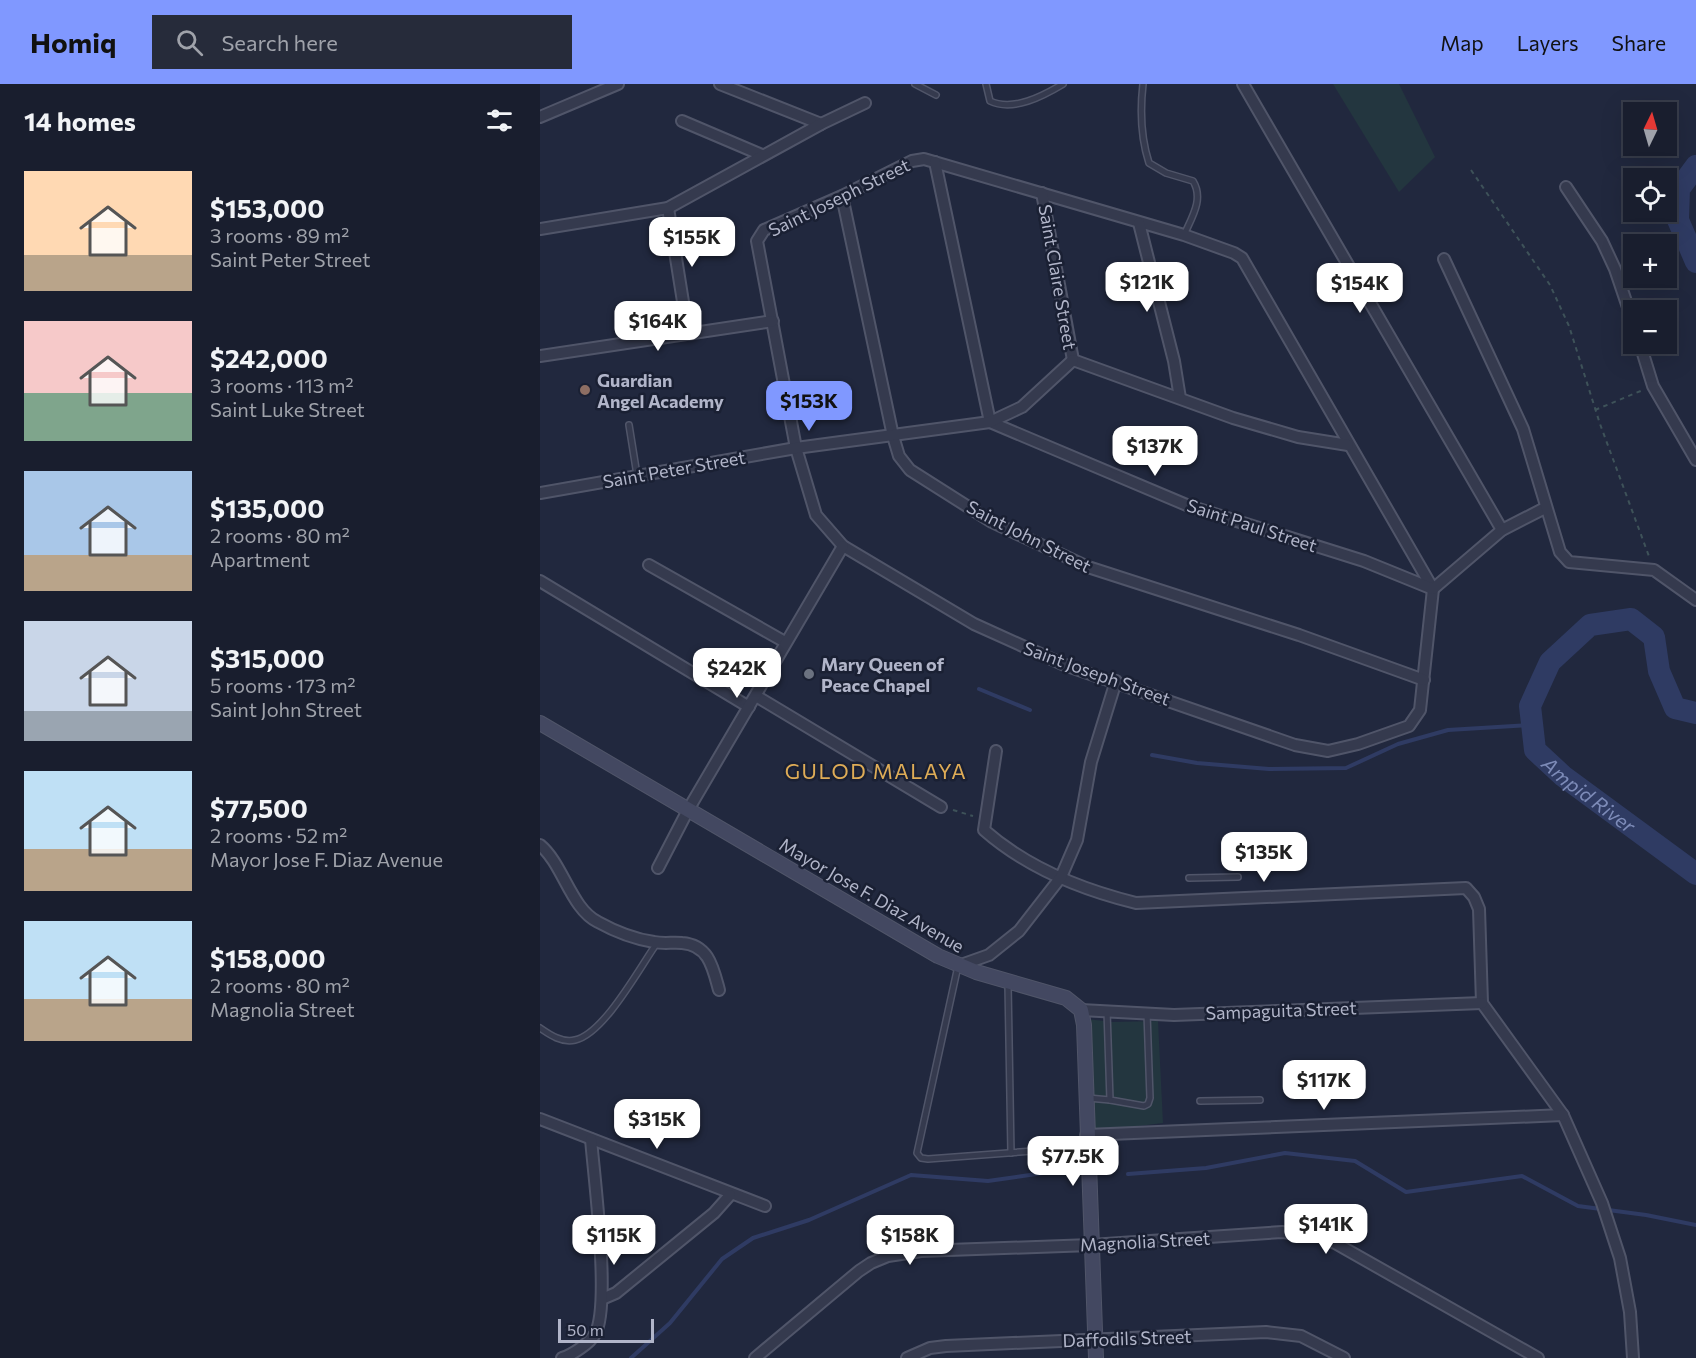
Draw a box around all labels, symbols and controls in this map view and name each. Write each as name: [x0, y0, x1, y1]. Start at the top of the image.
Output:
search box: [152, 15, 572, 69]
text: Homiq: [30, 25, 116, 59]
icon: search: [173, 26, 206, 59]
text: Search here: [221, 29, 338, 56]
text: Map: [1440, 30, 1484, 55]
text: Layers: [1517, 30, 1579, 55]
text: Share: [1612, 30, 1666, 55]
north arrow: [1623, 102, 1677, 156]
map controls: [1623, 102, 1677, 354]
icon: filters: [483, 104, 516, 137]
text: 14 homes: [24, 105, 136, 136]
street label: Saint Joseph Street: [765, 153, 913, 241]
button: locate: [1623, 168, 1677, 222]
text: $153,000: [210, 192, 325, 223]
icon: home: [72, 195, 144, 267]
street label: Saint Claire Street: [1034, 203, 1082, 351]
pin: $155K: [650, 217, 734, 268]
text: 3 rooms · 89 m²: [210, 223, 349, 247]
text: $155K: [663, 224, 721, 248]
button: +: [1623, 234, 1677, 288]
text: Saint Peter Street: [210, 247, 370, 271]
pin: $121K: [1105, 262, 1189, 313]
pin: $154K: [1318, 263, 1402, 314]
text: $121K: [1120, 269, 1174, 293]
text: $154K: [1331, 270, 1389, 294]
button: −: [1623, 300, 1677, 354]
pin: $164K: [616, 301, 700, 352]
text: $164K: [628, 308, 688, 332]
text: $242,000: [210, 342, 328, 373]
icon: home: [72, 345, 144, 417]
place label: Guardian Angel Academy: [597, 369, 724, 412]
text: 3 rooms · 113 m²: [210, 373, 354, 397]
pin: $153K: [767, 381, 851, 432]
marker: Guardian Angel Academy: [578, 383, 592, 397]
text: $153K: [780, 388, 838, 412]
text: Saint Luke Street: [210, 397, 365, 421]
pin: $137K: [1113, 426, 1197, 477]
text: $137K: [1127, 433, 1183, 457]
street label: Saint Peter Street: [601, 446, 747, 492]
text: $135,000: [210, 492, 325, 523]
street label: Saint Paul Street: [1184, 494, 1320, 556]
icon: home: [72, 495, 144, 567]
street label: Saint John Street: [963, 495, 1095, 577]
text: 2 rooms · 80 m²: [210, 523, 350, 547]
text: Apartment: [210, 547, 310, 571]
street label: Saint Joseph Street: [1021, 636, 1173, 710]
text: $315,000: [210, 642, 325, 673]
icon: home: [72, 645, 144, 717]
pin: $242K: [695, 648, 779, 699]
place label: Mary Queen of Peace Chapel: [821, 653, 945, 696]
text: $242K: [707, 655, 767, 679]
marker: Mary Queen of Peace Chapel: [802, 667, 816, 681]
text: 5 rooms · 173 m²: [210, 673, 356, 697]
text: Saint John Street: [210, 697, 362, 721]
water label: Ampid River: [1537, 750, 1641, 838]
district label: GULOD MALAYA: [785, 758, 967, 783]
text: $77,500: [210, 792, 308, 823]
icon: home: [72, 795, 144, 867]
text: 2 rooms · 52 m²: [210, 823, 347, 847]
pin: $135K: [1222, 832, 1306, 883]
street label: Mayor Jose F. Diaz Avenue: [776, 833, 968, 957]
text: $135K: [1235, 839, 1293, 863]
text: Mayor Jose F. Diaz Avenue: [210, 847, 443, 871]
text: $158,000: [210, 942, 326, 973]
icon: home: [72, 945, 144, 1017]
text: 2 rooms · 80 m²: [210, 973, 350, 997]
street label: Sampaguita Street: [1205, 996, 1357, 1024]
text: Magnolia Street: [210, 997, 355, 1021]
pin: $117K: [1282, 1060, 1366, 1111]
text: $117K: [1297, 1067, 1351, 1091]
pin: $315K: [615, 1099, 699, 1150]
text: $315K: [628, 1106, 686, 1130]
pin: $77.5K: [1024, 1136, 1122, 1187]
text: $77.5K: [1042, 1143, 1104, 1167]
pin: $141K: [1284, 1204, 1368, 1255]
text: $141K: [1298, 1211, 1354, 1235]
pin: $115K: [572, 1215, 656, 1266]
pin: $158K: [868, 1215, 952, 1266]
text: $115K: [586, 1222, 642, 1246]
text: $158K: [881, 1222, 939, 1246]
street label: Magnolia Street: [1079, 1227, 1211, 1255]
scale bar: [558, 1316, 654, 1344]
text: 50 m: [567, 1320, 604, 1339]
street label: Daffodils Street: [1062, 1325, 1192, 1351]

